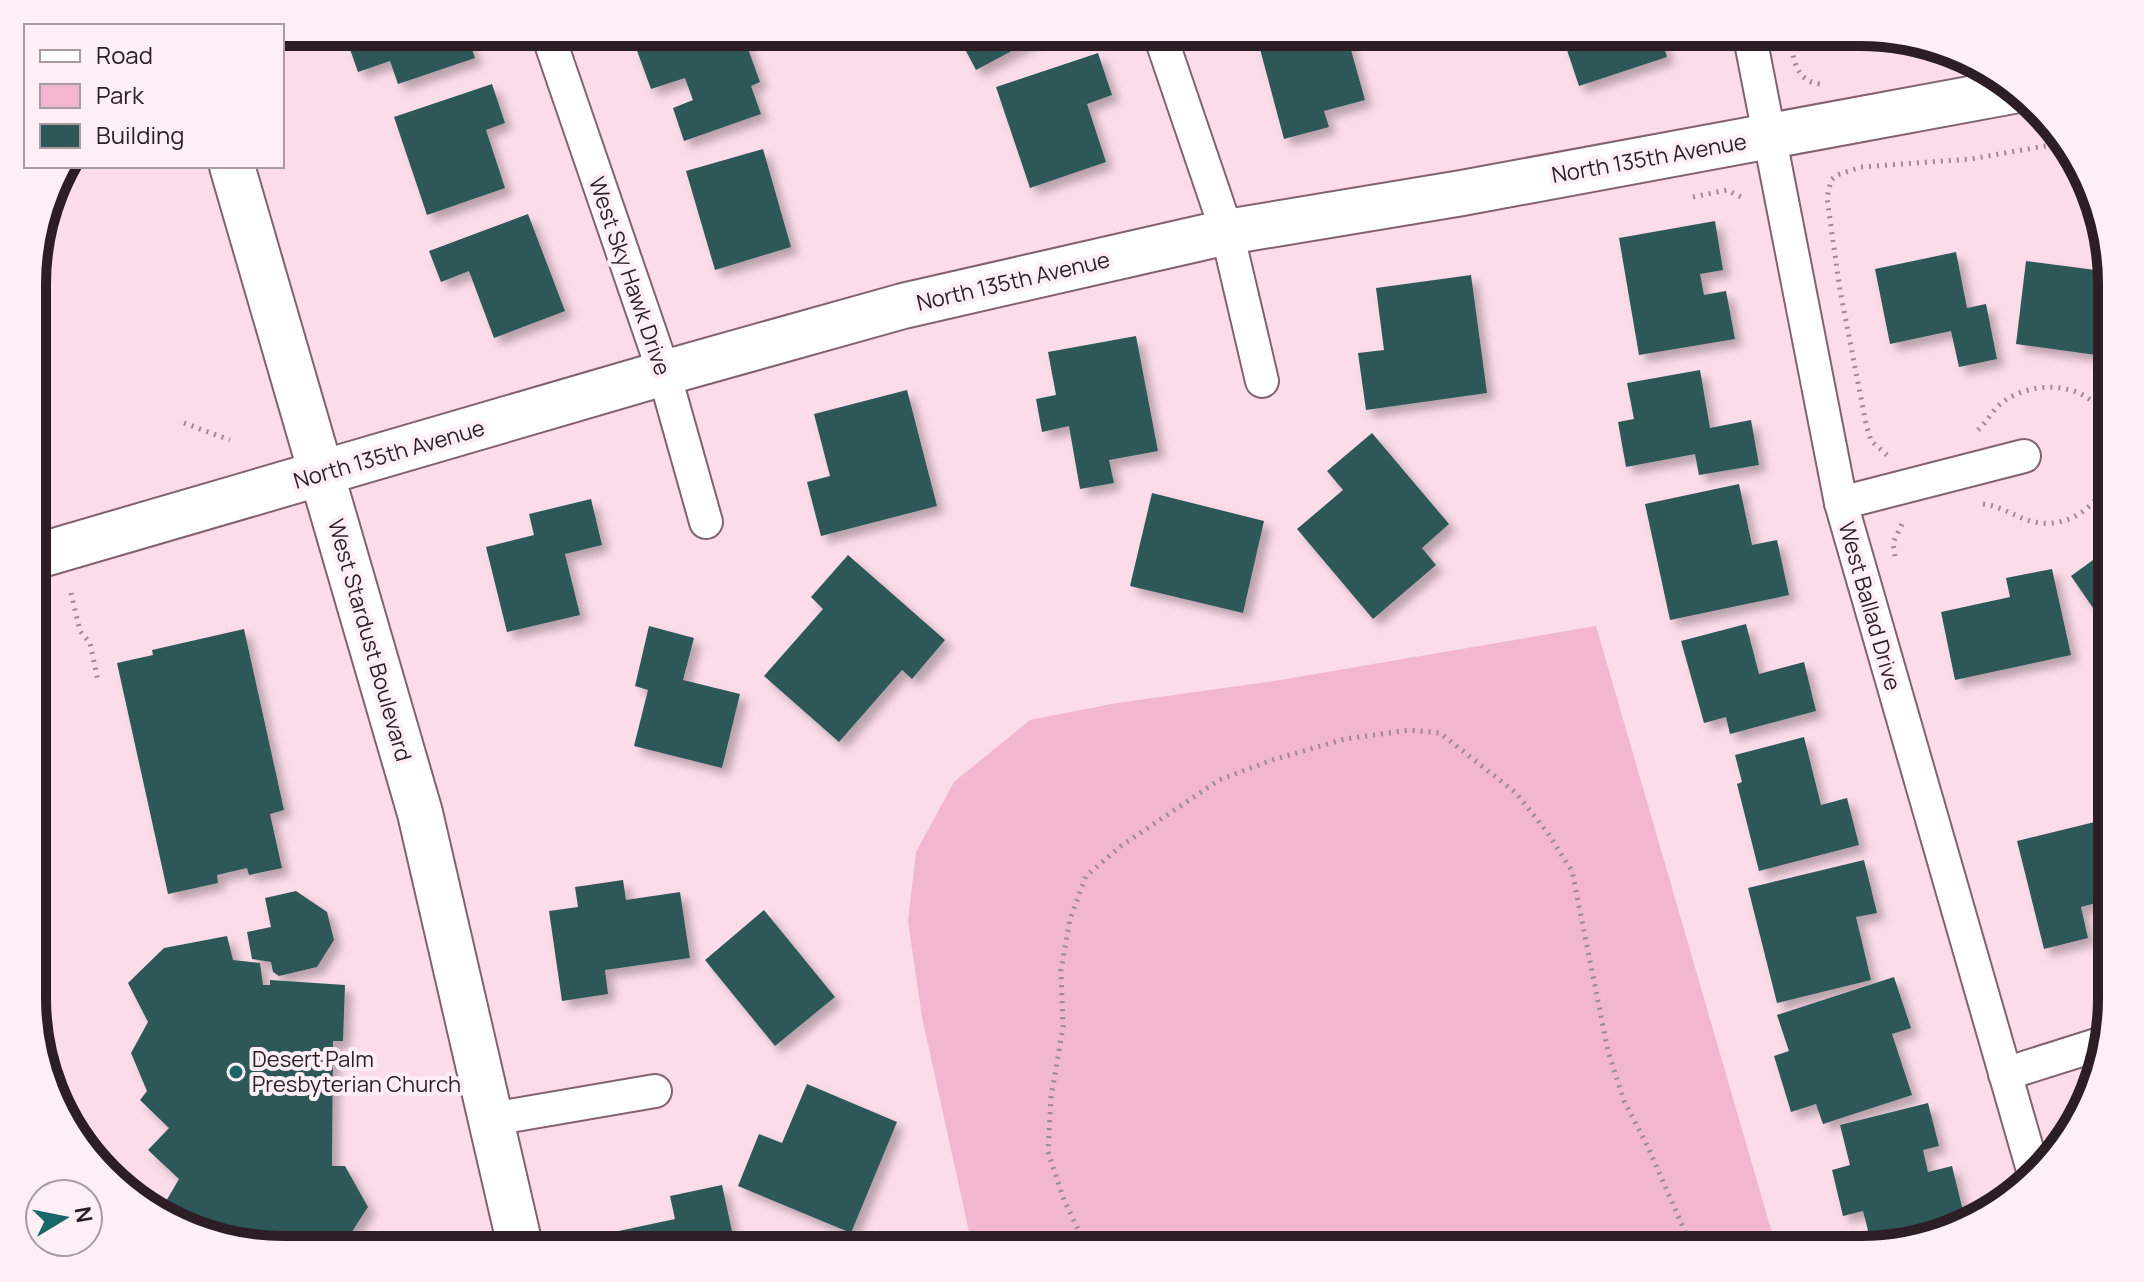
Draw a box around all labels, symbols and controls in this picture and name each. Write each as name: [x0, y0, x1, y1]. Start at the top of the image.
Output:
legend: [24, 24, 284, 168]
text: Road: [96, 38, 153, 71]
text: Park: [96, 78, 145, 111]
text: Building: [96, 118, 184, 151]
street label: North 135th Avenue: [1549, 126, 1749, 190]
street label: West Sky Hawk Drive: [582, 173, 678, 379]
street label: North 135th Avenue: [913, 244, 1113, 318]
street label: North 135th Avenue: [290, 412, 488, 496]
street label: West Stardust Boulevard: [321, 515, 419, 765]
street label: West Ballad Drive: [1832, 518, 1908, 694]
place label: Desert Palm Presbyterian Church: [252, 1044, 461, 1099]
marker: Desert Palm Presbyterian Church: [227, 1063, 245, 1081]
north arrow: [24, 1178, 104, 1258]
text: N: [68, 1204, 100, 1225]

